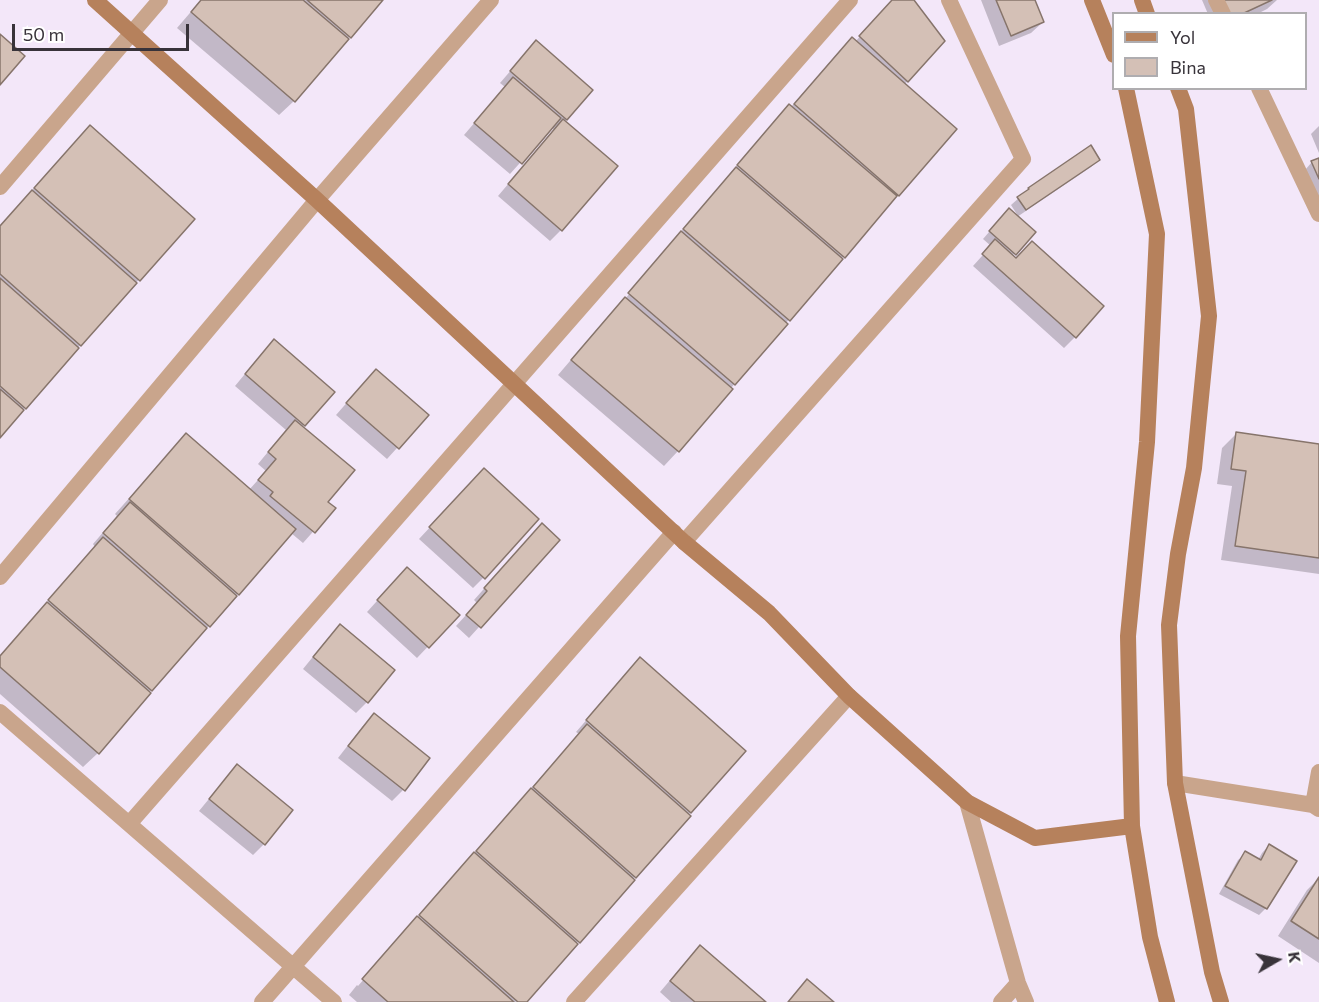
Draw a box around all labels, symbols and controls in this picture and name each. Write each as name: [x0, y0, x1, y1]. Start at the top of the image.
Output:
scale bar: [15, 12, 192, 50]
legend: [1112, 12, 1307, 90]
text: 50 m: [23, 23, 64, 45]
text: Yol: [1170, 26, 1195, 48]
text: Bina: [1170, 56, 1206, 78]
north arrow: [1247, 930, 1307, 990]
text: K: [1285, 950, 1306, 964]

